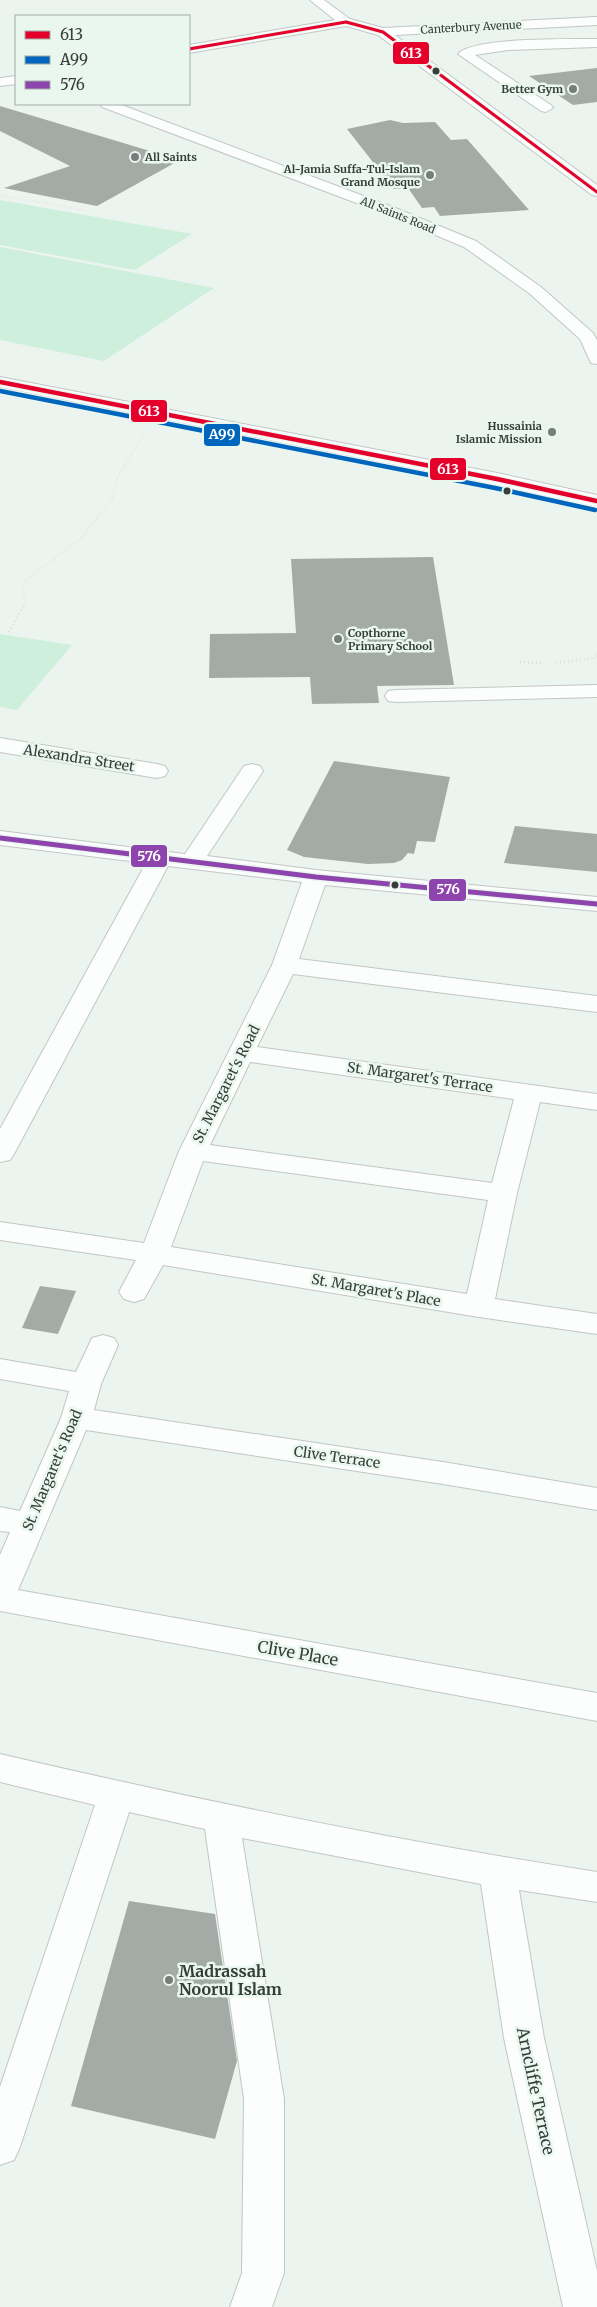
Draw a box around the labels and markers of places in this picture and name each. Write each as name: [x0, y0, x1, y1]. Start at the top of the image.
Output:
unlabelled marker: [431, 66, 441, 76]
place label: Better Gym: [501, 82, 563, 96]
marker: Better Gym: [567, 83, 579, 95]
place label: All Saints: [144, 150, 197, 164]
marker: All Saints: [129, 151, 141, 163]
place label: Al-Jamia Suffa-Tul-Islam Grand Mosque: [283, 162, 420, 189]
marker: Al-Jamia Suffa-Tul-Islam Grand Mosque: [424, 169, 436, 181]
place label: Hussainia Islamic Mission: [456, 419, 543, 446]
marker: Hussainia Islamic Mission: [546, 426, 558, 438]
unlabelled marker: [502, 486, 512, 496]
place label: Copthorne Primary School: [348, 626, 433, 653]
marker: Copthorne Primary School: [332, 633, 344, 645]
unlabelled marker: [390, 880, 400, 890]
place label: Madrassah Noorul Islam: [179, 1961, 282, 1999]
marker: Madrassah Noorul Islam: [163, 1974, 175, 1986]

